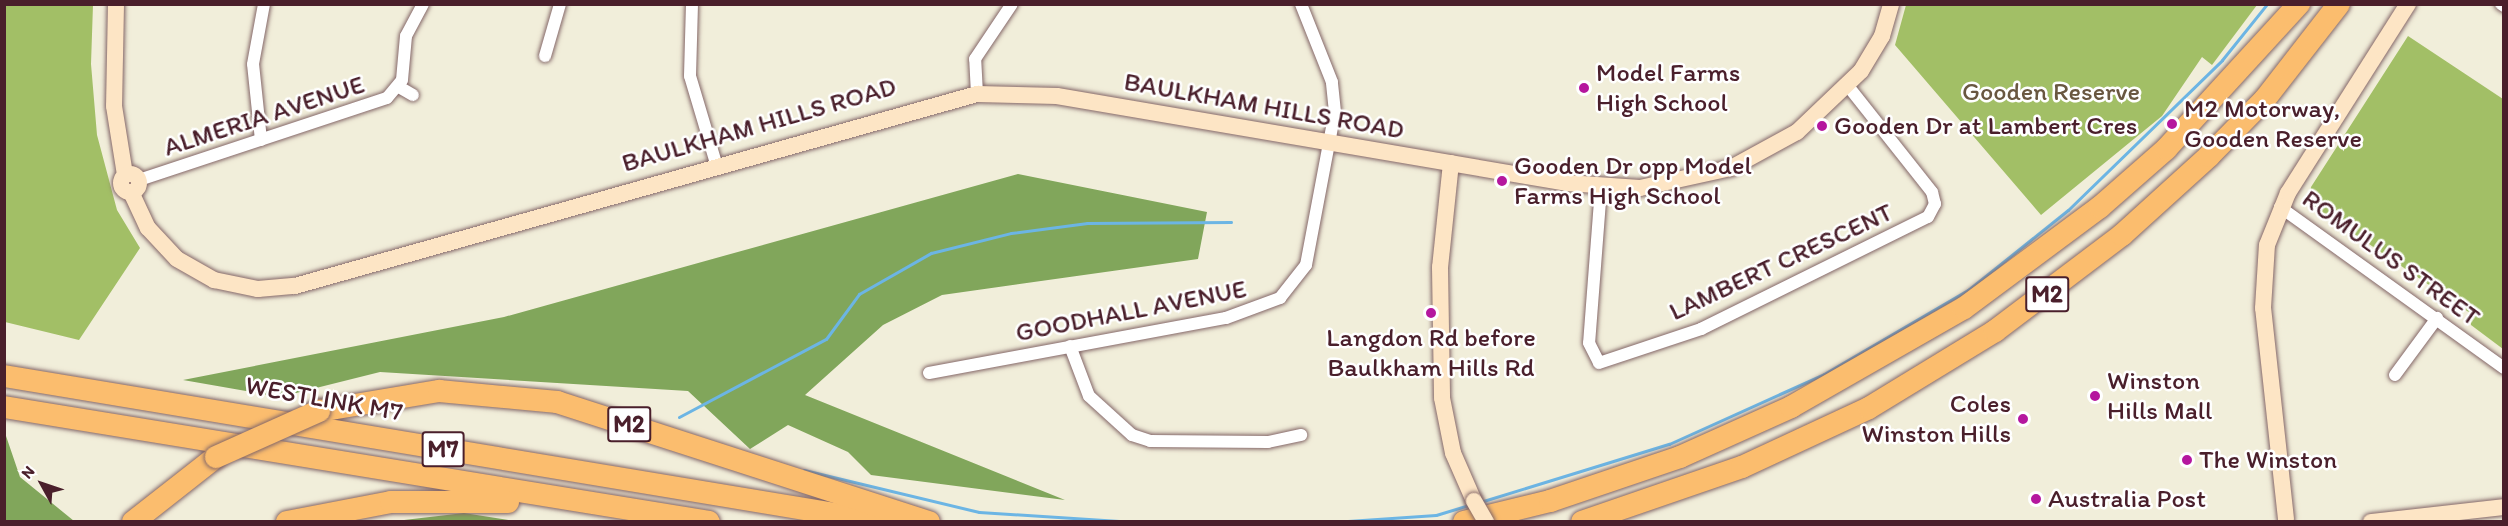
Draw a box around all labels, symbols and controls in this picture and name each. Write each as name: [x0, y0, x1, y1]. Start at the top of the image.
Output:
place label: Model Farms High School: [1596, 57, 1739, 118]
street label: BAULKHAM HILLS ROAD: [1122, 66, 1406, 146]
street label: ALMERIA AVENUE: [160, 69, 368, 163]
street label: BAULKHAM HILLS ROAD: [618, 71, 900, 179]
park label: Gooden Reserve: [1962, 76, 2140, 108]
marker: Model Farms High School: [1577, 81, 1591, 95]
place label: M2 Motorway, Gooden Reserve: [2184, 93, 2361, 154]
place label: Gooden Dr at Lambert Cres: [1834, 110, 2139, 142]
marker: M2 Motorway, Gooden Reserve: [2165, 117, 2179, 131]
marker: Gooden Dr at Lambert Cres: [1815, 119, 1829, 133]
place label: Gooden Dr opp Model Farms High School: [1514, 150, 1752, 212]
marker: Gooden Dr opp Model Farms High School: [1495, 174, 1509, 188]
street label: ROMULUS STREET: [2296, 183, 2486, 333]
street label: LAMBERT CRESCENT: [1664, 196, 1898, 328]
street label: GOODHALL AVENUE: [1013, 273, 1249, 349]
road number: M2: [2024, 273, 2070, 315]
marker: Langdon Rd before Baulkham Hills Rd: [1424, 306, 1438, 320]
place label: Langdon Rd before Baulkham Hills Rd: [1326, 322, 1536, 384]
place label: Winston Hills Mall: [2107, 365, 2213, 426]
street label: WESTLINK M7: [243, 370, 405, 428]
place label: Coles Winston Hills: [1861, 388, 2011, 449]
marker: Winston Hills Mall: [2088, 389, 2102, 403]
road number: M2: [606, 403, 652, 445]
marker: Coles Winston Hills: [2016, 412, 2030, 426]
road number: M7: [420, 428, 466, 470]
place label: The Winston: [2199, 444, 2339, 476]
marker: The Winston: [2180, 453, 2194, 467]
north arrow: [12, 454, 72, 514]
text: N: [17, 462, 39, 482]
place label: Australia Post: [2048, 483, 2205, 515]
marker: Australia Post: [2029, 492, 2043, 506]

